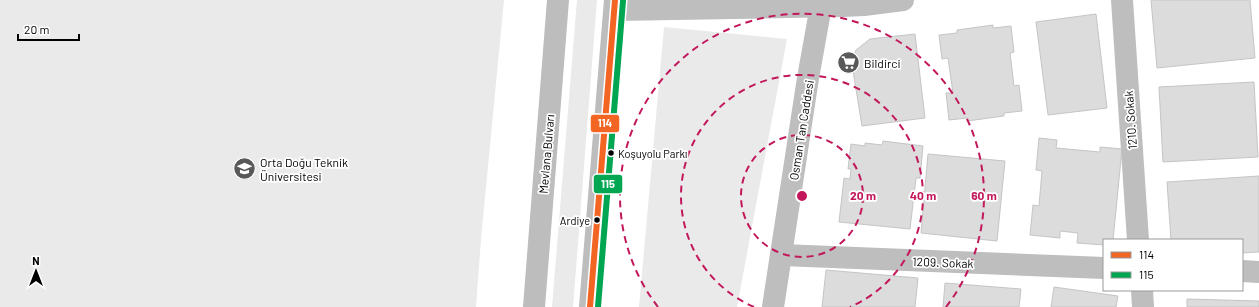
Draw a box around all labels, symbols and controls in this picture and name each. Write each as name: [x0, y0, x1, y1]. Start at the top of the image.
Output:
scale bar: [18, 16, 79, 42]
text: 20 m: [24, 22, 50, 36]
supermarket icon: Bildirci: [836, 50, 862, 76]
place label: Bildirci: [864, 56, 901, 70]
street label: Osman Tan Caddesi: [786, 79, 816, 181]
street label: 1210. Sokak: [1121, 90, 1139, 150]
street label: Mevlana Bulvarı: [536, 114, 556, 194]
line badge: 114: [590, 114, 620, 133]
text: 114: [598, 116, 613, 129]
place label: Koşuyolu Parkı: [618, 147, 687, 160]
marker: Koşuyolu Parkı: [606, 148, 616, 158]
place label: Orta Doğu Teknik Üniversitesi: [260, 155, 348, 183]
school or university icon: Orta Doğu Teknik Üniversitesi: [231, 156, 257, 182]
line badge: 115: [593, 174, 623, 194]
text: 115: [601, 177, 615, 190]
text: 20 m: [850, 188, 876, 202]
text: 40 m: [910, 188, 936, 202]
text: 60 m: [971, 188, 997, 202]
centre of rings: [795, 189, 809, 203]
place label: Ardiye: [560, 214, 590, 227]
marker: Ardiye: [592, 215, 602, 225]
legend: [1103, 239, 1243, 291]
text: 114: [1139, 247, 1154, 261]
north arrow: [16, 251, 56, 291]
text: N: [32, 254, 40, 267]
street label: 1209. Sokak: [912, 254, 974, 270]
text: 115: [1139, 267, 1154, 281]

